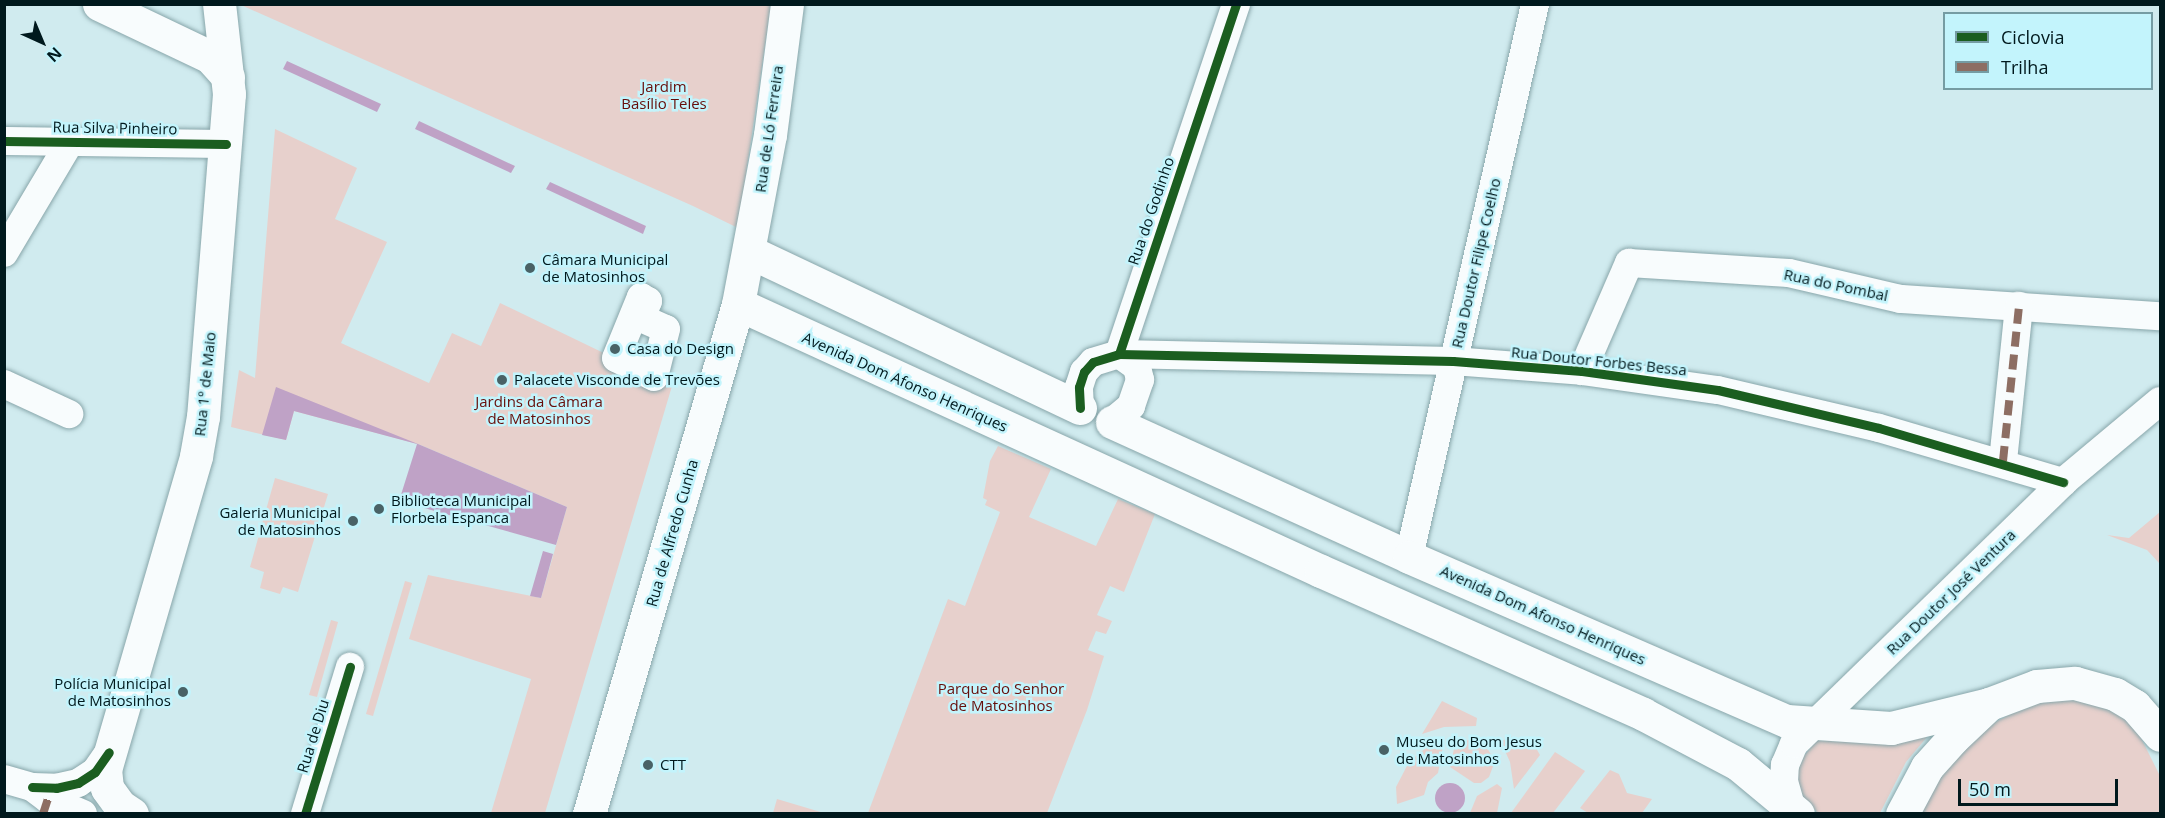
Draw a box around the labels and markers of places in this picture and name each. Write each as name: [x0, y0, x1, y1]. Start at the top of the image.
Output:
place label: Câmara Municipal de Matosinhos: [542, 250, 668, 285]
marker: Câmara Municipal de Matosinhos: [523, 261, 537, 275]
place label: Casa do Design: [627, 340, 734, 358]
marker: Casa do Design: [608, 342, 622, 356]
place label: Palacete Visconde de Trevões: [514, 371, 720, 389]
marker: Palacete Visconde de Trevões: [495, 373, 509, 387]
place label: Biblioteca Municipal Florbela Espanca: [391, 491, 531, 526]
marker: Biblioteca Municipal Florbela Espanca: [372, 502, 386, 516]
place label: Galeria Municipal de Matosinhos: [219, 503, 341, 538]
marker: Galeria Municipal de Matosinhos: [346, 514, 360, 528]
place label: Polícia Municipal de Matosinhos: [54, 674, 171, 709]
marker: Polícia Municipal de Matosinhos: [176, 685, 190, 699]
place label: Museu do Bom Jesus de Matosinhos: [1396, 732, 1542, 767]
marker: Museu do Bom Jesus de Matosinhos: [1377, 743, 1391, 757]
place label: CTT: [660, 756, 686, 774]
marker: CTT: [641, 758, 655, 772]

